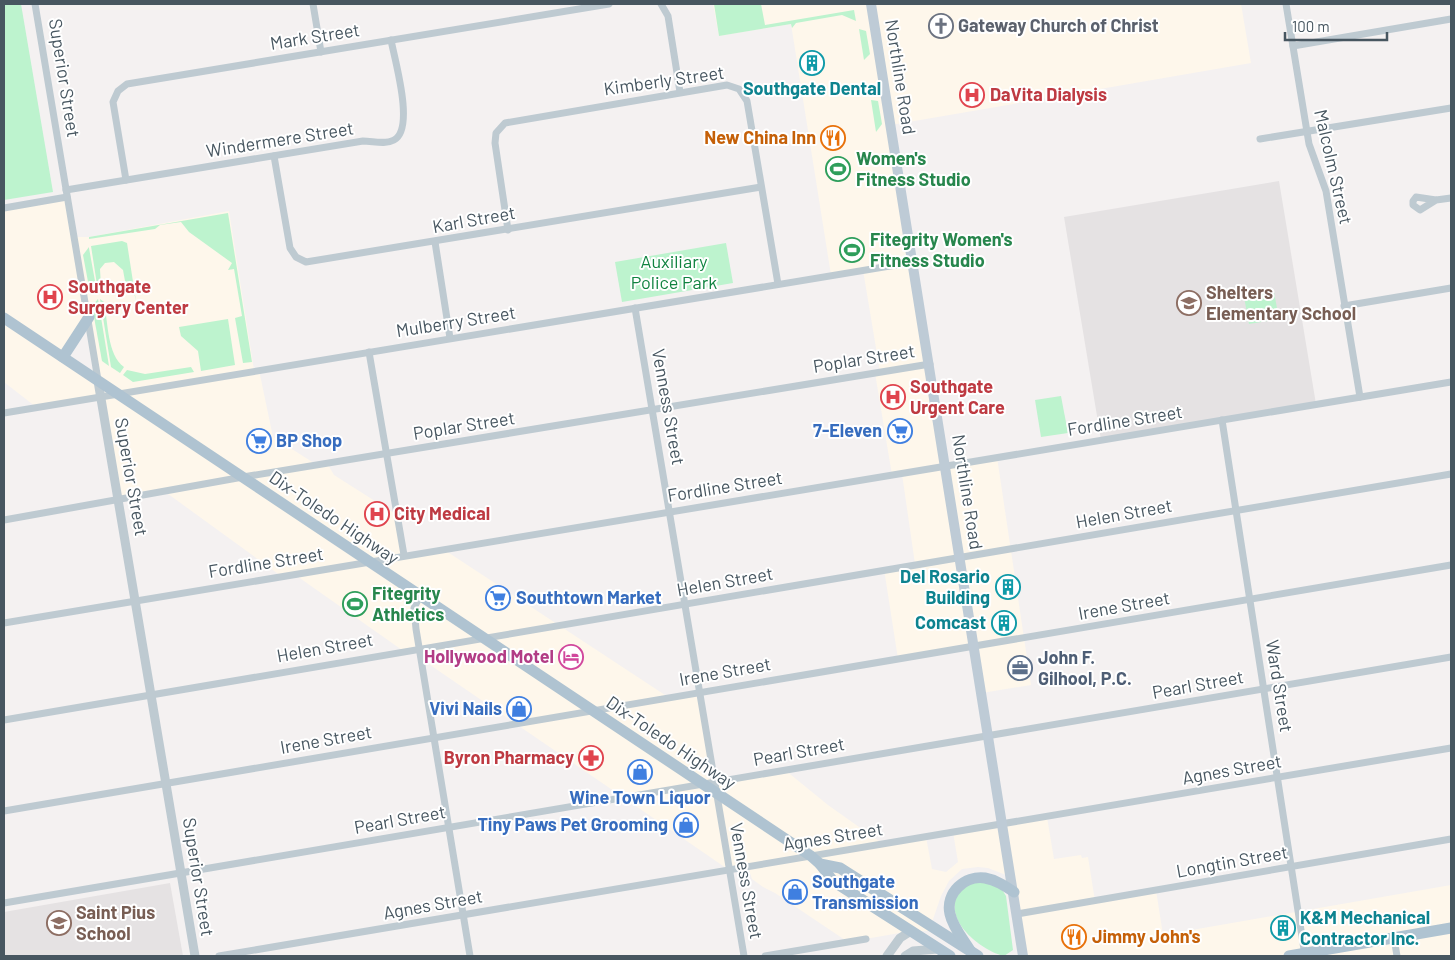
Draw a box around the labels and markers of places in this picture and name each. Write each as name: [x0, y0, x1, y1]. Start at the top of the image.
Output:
church icon: Gateway Church of Christ: [928, 13, 954, 39]
place label: Gateway Church of Christ: [958, 14, 1159, 36]
building icon: Southgate Dental: [799, 50, 825, 76]
place label: Southgate Dental: [743, 77, 881, 99]
hospital icon: DaVita Dialysis: [959, 82, 985, 108]
place label: DaVita Dialysis: [990, 83, 1107, 105]
restaurant icon: New China Inn: [820, 125, 846, 151]
place label: New China Inn: [704, 126, 816, 148]
place label: Women's Fitness Studio: [856, 147, 971, 190]
sports icon: Women's Fitness Studio: [825, 156, 851, 182]
place label: Fitegrity Women's Fitness Studio: [870, 228, 1012, 271]
sports icon: Fitegrity Women's Fitness Studio: [839, 237, 865, 263]
place label: Southgate Surgery Center: [68, 275, 189, 318]
place label: Shelters Elementary School: [1206, 281, 1356, 324]
hospital icon: Southgate Surgery Center: [37, 284, 63, 310]
school or university icon: Shelters Elementary School: [1176, 290, 1202, 316]
place label: Southgate Urgent Care: [910, 375, 1005, 418]
hospital icon: Southgate Urgent Care: [880, 384, 906, 410]
supermarket icon: 7-Eleven: [887, 418, 913, 444]
place label: 7-Eleven: [813, 419, 882, 441]
supermarket icon: BP Shop: [246, 428, 272, 454]
place label: BP Shop: [276, 429, 342, 451]
hospital icon: City Medical: [364, 501, 390, 527]
place label: City Medical: [394, 502, 490, 524]
place label: Del Rosario Building: [900, 565, 990, 608]
building icon: Del Rosario Building: [995, 574, 1021, 600]
place label: Fitegrity Athletics: [372, 582, 444, 625]
supermarket icon: Southtown Market: [485, 585, 511, 611]
place label: Southtown Market: [516, 586, 662, 608]
sports icon: Fitegrity Athletics: [342, 591, 368, 617]
building icon: Comcast: [991, 610, 1017, 636]
place label: Comcast: [915, 611, 986, 633]
hotel icon: Hollywood Motel: [558, 644, 584, 670]
place label: Hollywood Motel: [424, 645, 554, 667]
place label: John F. Gilhool, P.C.: [1038, 646, 1132, 689]
office icon: John F. Gilhool, P.C.: [1007, 655, 1033, 681]
shop icon: Vivi Nails: [506, 696, 532, 722]
place label: Vivi Nails: [429, 697, 502, 719]
pharmacy icon: Byron Pharmacy: [578, 745, 604, 771]
place label: Byron Pharmacy: [444, 746, 574, 768]
shop icon: Wine Town Liquor: [627, 759, 653, 785]
place label: Wine Town Liquor: [569, 786, 711, 808]
shop icon: Tiny Paws Pet Grooming: [673, 812, 699, 838]
place label: Tiny Paws Pet Grooming: [477, 813, 668, 835]
place label: Southgate Transmission: [812, 870, 919, 913]
shop icon: Southgate Transmission: [782, 879, 808, 905]
place label: Saint Pius School: [76, 901, 155, 944]
place label: K&M Mechanical Contractor Inc.: [1300, 906, 1430, 949]
school or university icon: Saint Pius School: [46, 910, 72, 936]
building icon: K&M Mechanical Contractor Inc.: [1270, 915, 1296, 941]
restaurant icon: Jimmy John's: [1061, 924, 1087, 950]
place label: Jimmy John's: [1092, 925, 1201, 947]

